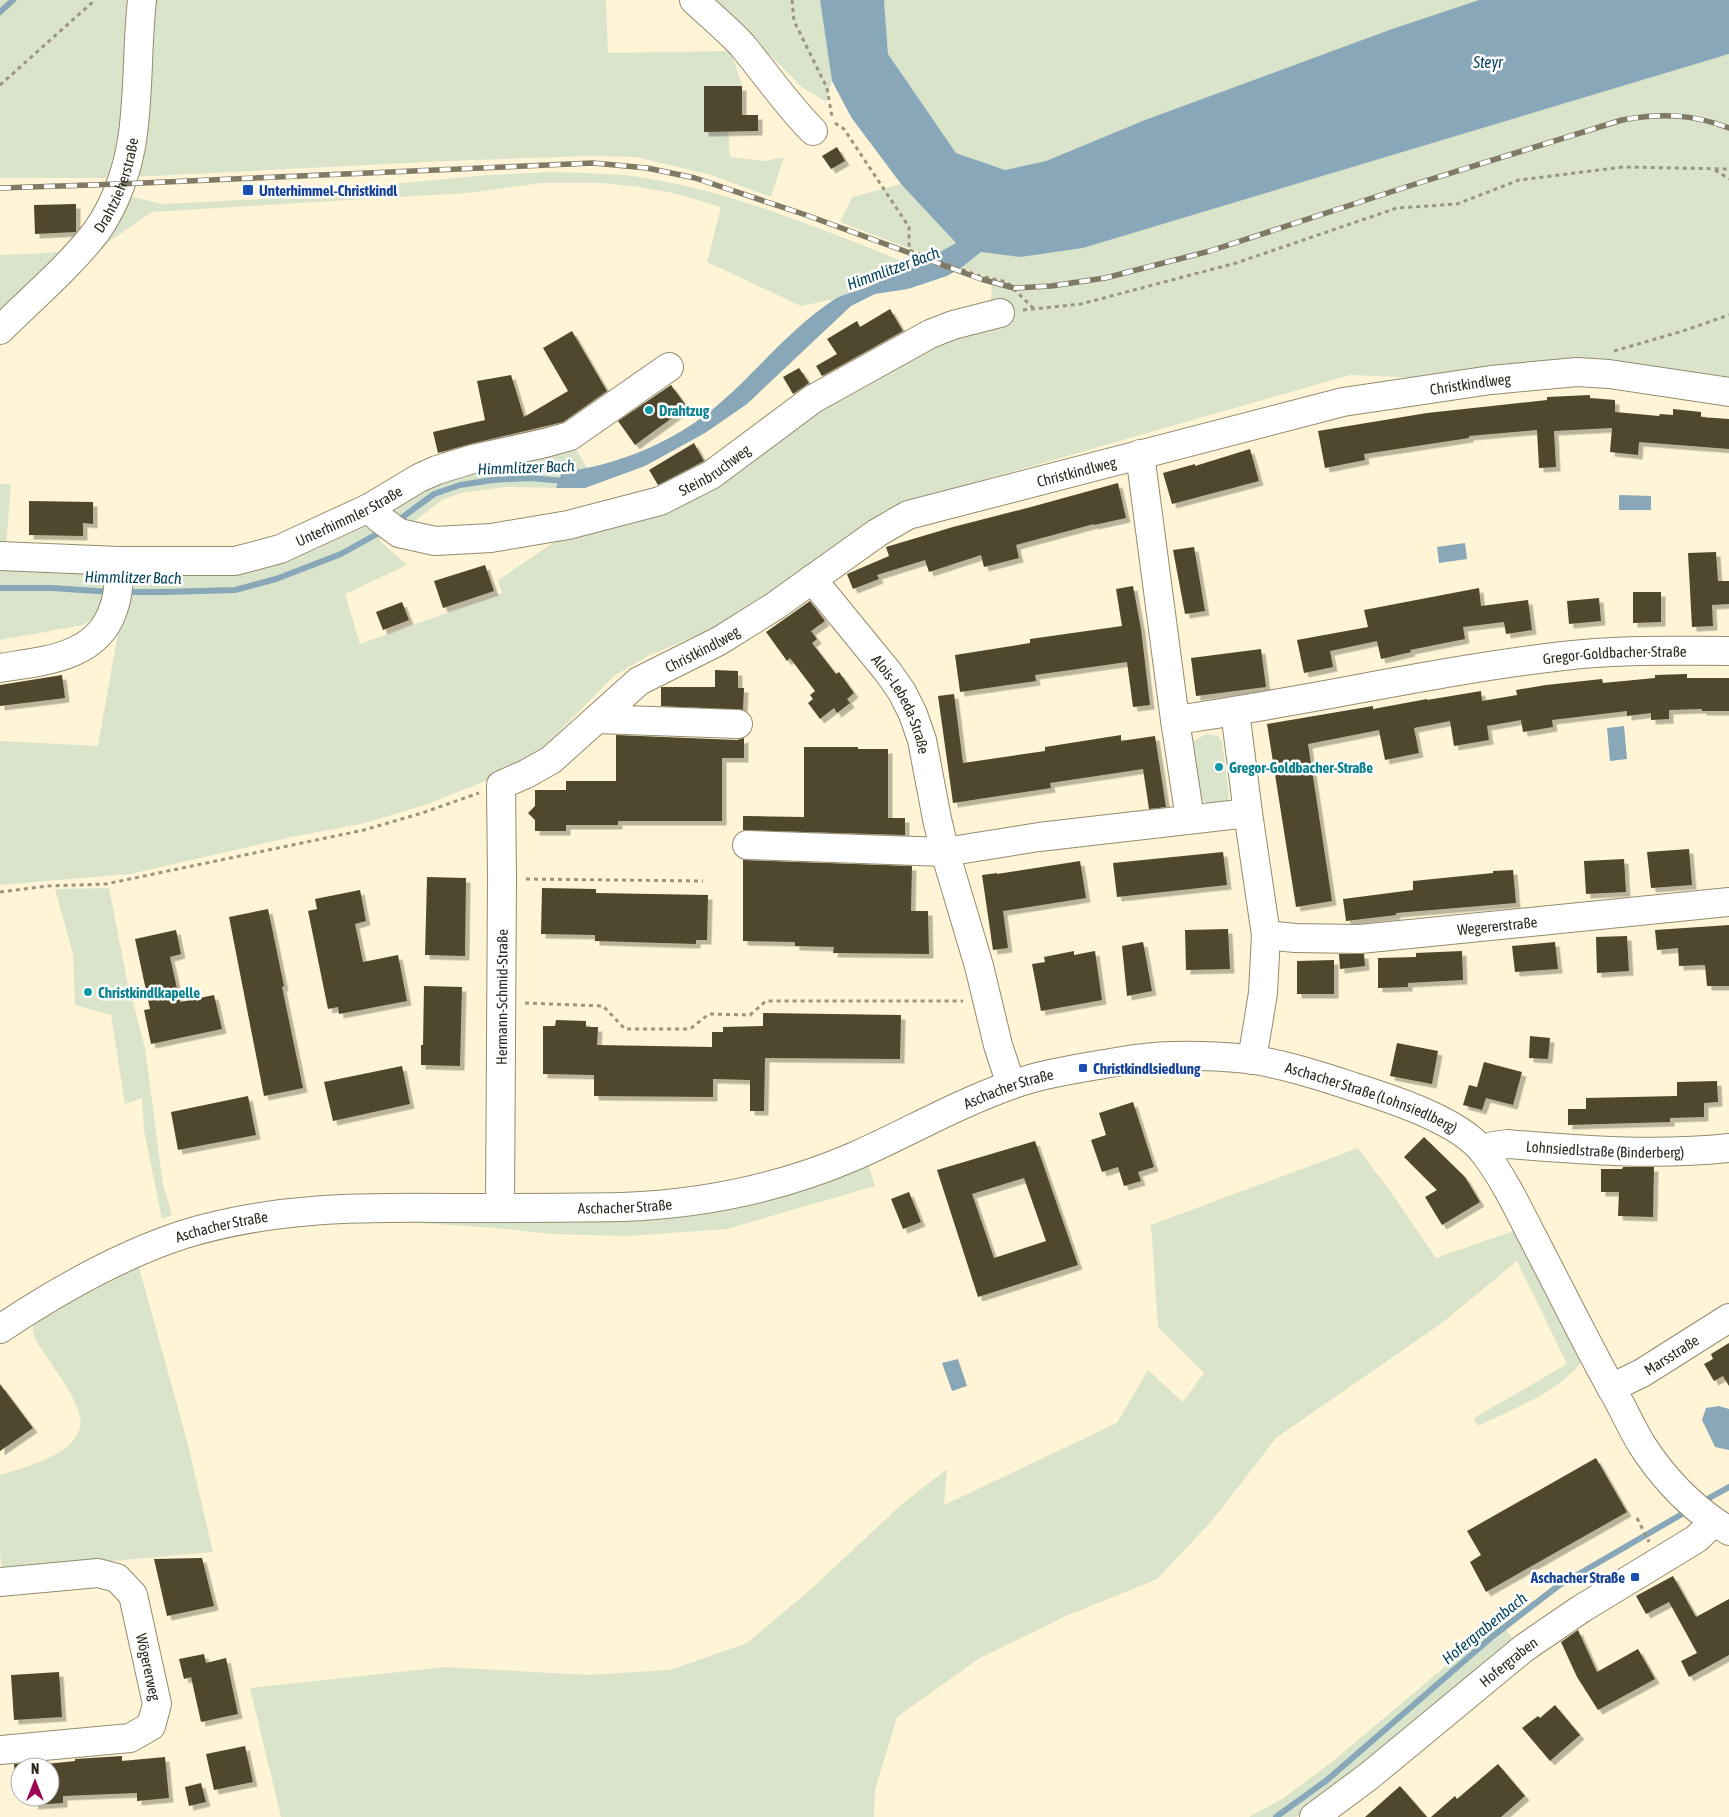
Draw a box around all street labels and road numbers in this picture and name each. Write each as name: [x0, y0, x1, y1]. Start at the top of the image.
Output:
street label: Drahtzieherstraße: [90, 136, 141, 235]
street label: Christkindlweg: [1429, 370, 1512, 397]
street label: Steinbruchweg: [676, 440, 754, 499]
street label: Christkindlweg: [1035, 453, 1119, 490]
street label: Unterhimmler Straße: [293, 482, 405, 549]
street label: Christkindlweg: [662, 622, 743, 675]
street label: Gregor-Goldbacher-Straße: [1542, 642, 1687, 667]
street label: Alois-Lebeda-Straße: [868, 651, 933, 755]
street label: Wegererstraße: [1456, 913, 1538, 938]
street label: Hermann-Schmid-Straße: [492, 929, 510, 1065]
street label: Aschacher Straße (Lohnsiedlberg): [1284, 1058, 1461, 1136]
street label: Aschacher Straße: [961, 1065, 1055, 1112]
street label: Lohnsiedlstraße (Binderberg): [1525, 1137, 1684, 1160]
street label: Aschacher Straße: [578, 1195, 673, 1216]
street label: Aschacher Straße: [173, 1207, 269, 1245]
street label: Marsstraße: [1641, 1331, 1702, 1378]
street label: Wögererweg: [133, 1632, 165, 1703]
street label: Hofergraben: [1476, 1633, 1542, 1689]

